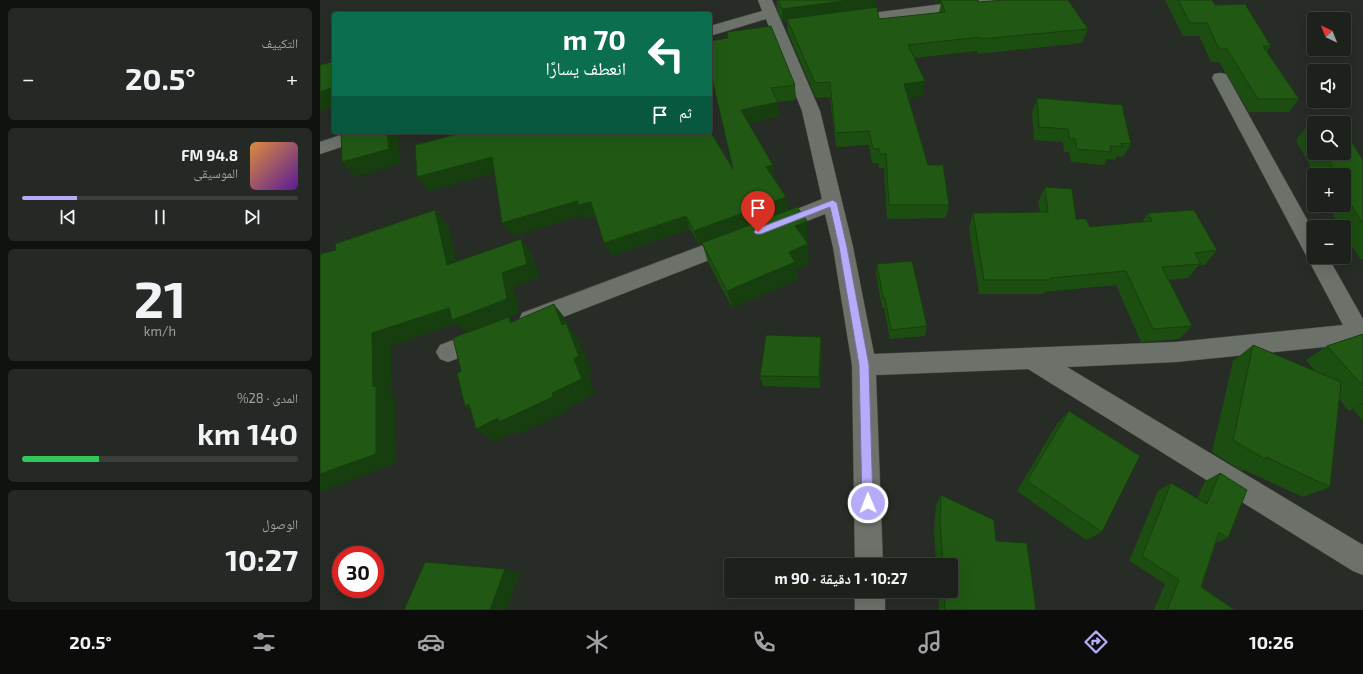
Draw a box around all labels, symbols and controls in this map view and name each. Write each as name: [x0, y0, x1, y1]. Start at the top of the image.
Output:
north arrow: [1307, 12, 1351, 56]
map controls: [1307, 12, 1351, 264]
text: 70 m: [563, 22, 626, 56]
icon: left: [640, 28, 692, 80]
text: التكييف: [262, 35, 298, 51]
text: انعطف يسارًا: [545, 57, 626, 79]
text: 20.5°: [125, 60, 196, 96]
button: sound: [1307, 64, 1351, 108]
text: −: [22, 65, 35, 91]
text: +: [286, 65, 298, 91]
text: ثم: [679, 103, 692, 121]
icon: arrive: [649, 104, 671, 126]
button: search: [1307, 116, 1351, 160]
text: 94.8 FM: [181, 146, 238, 164]
text: الموسيقى: [194, 165, 238, 181]
button: +: [1307, 168, 1351, 212]
pin: [741, 191, 775, 232]
icon: arrive: [747, 197, 769, 219]
icon: previous: [57, 206, 79, 228]
icon: pause: [149, 206, 171, 228]
icon: next: [241, 206, 263, 228]
button: −: [1307, 220, 1351, 264]
text: 21: [134, 266, 186, 328]
text: km/h: [144, 323, 176, 339]
text: المدى · 28%: [237, 390, 298, 406]
text: 140 km: [197, 415, 298, 451]
position arrow: [847, 482, 889, 524]
text: الوصول: [262, 516, 298, 532]
text: 10:27: [225, 541, 298, 577]
speed limit sign: 30: [332, 546, 384, 598]
text: 10:27 · 1 دقيقة · 90 m: [775, 569, 907, 587]
icon: filters: [250, 628, 278, 656]
icon: car: [417, 628, 445, 656]
icon: climate: [583, 628, 611, 656]
icon: phone: [750, 628, 778, 656]
icon: music: [916, 628, 944, 656]
icon: directions: [1082, 628, 1110, 656]
text: 20.5°: [69, 631, 112, 653]
text: 10:26: [1249, 631, 1294, 653]

